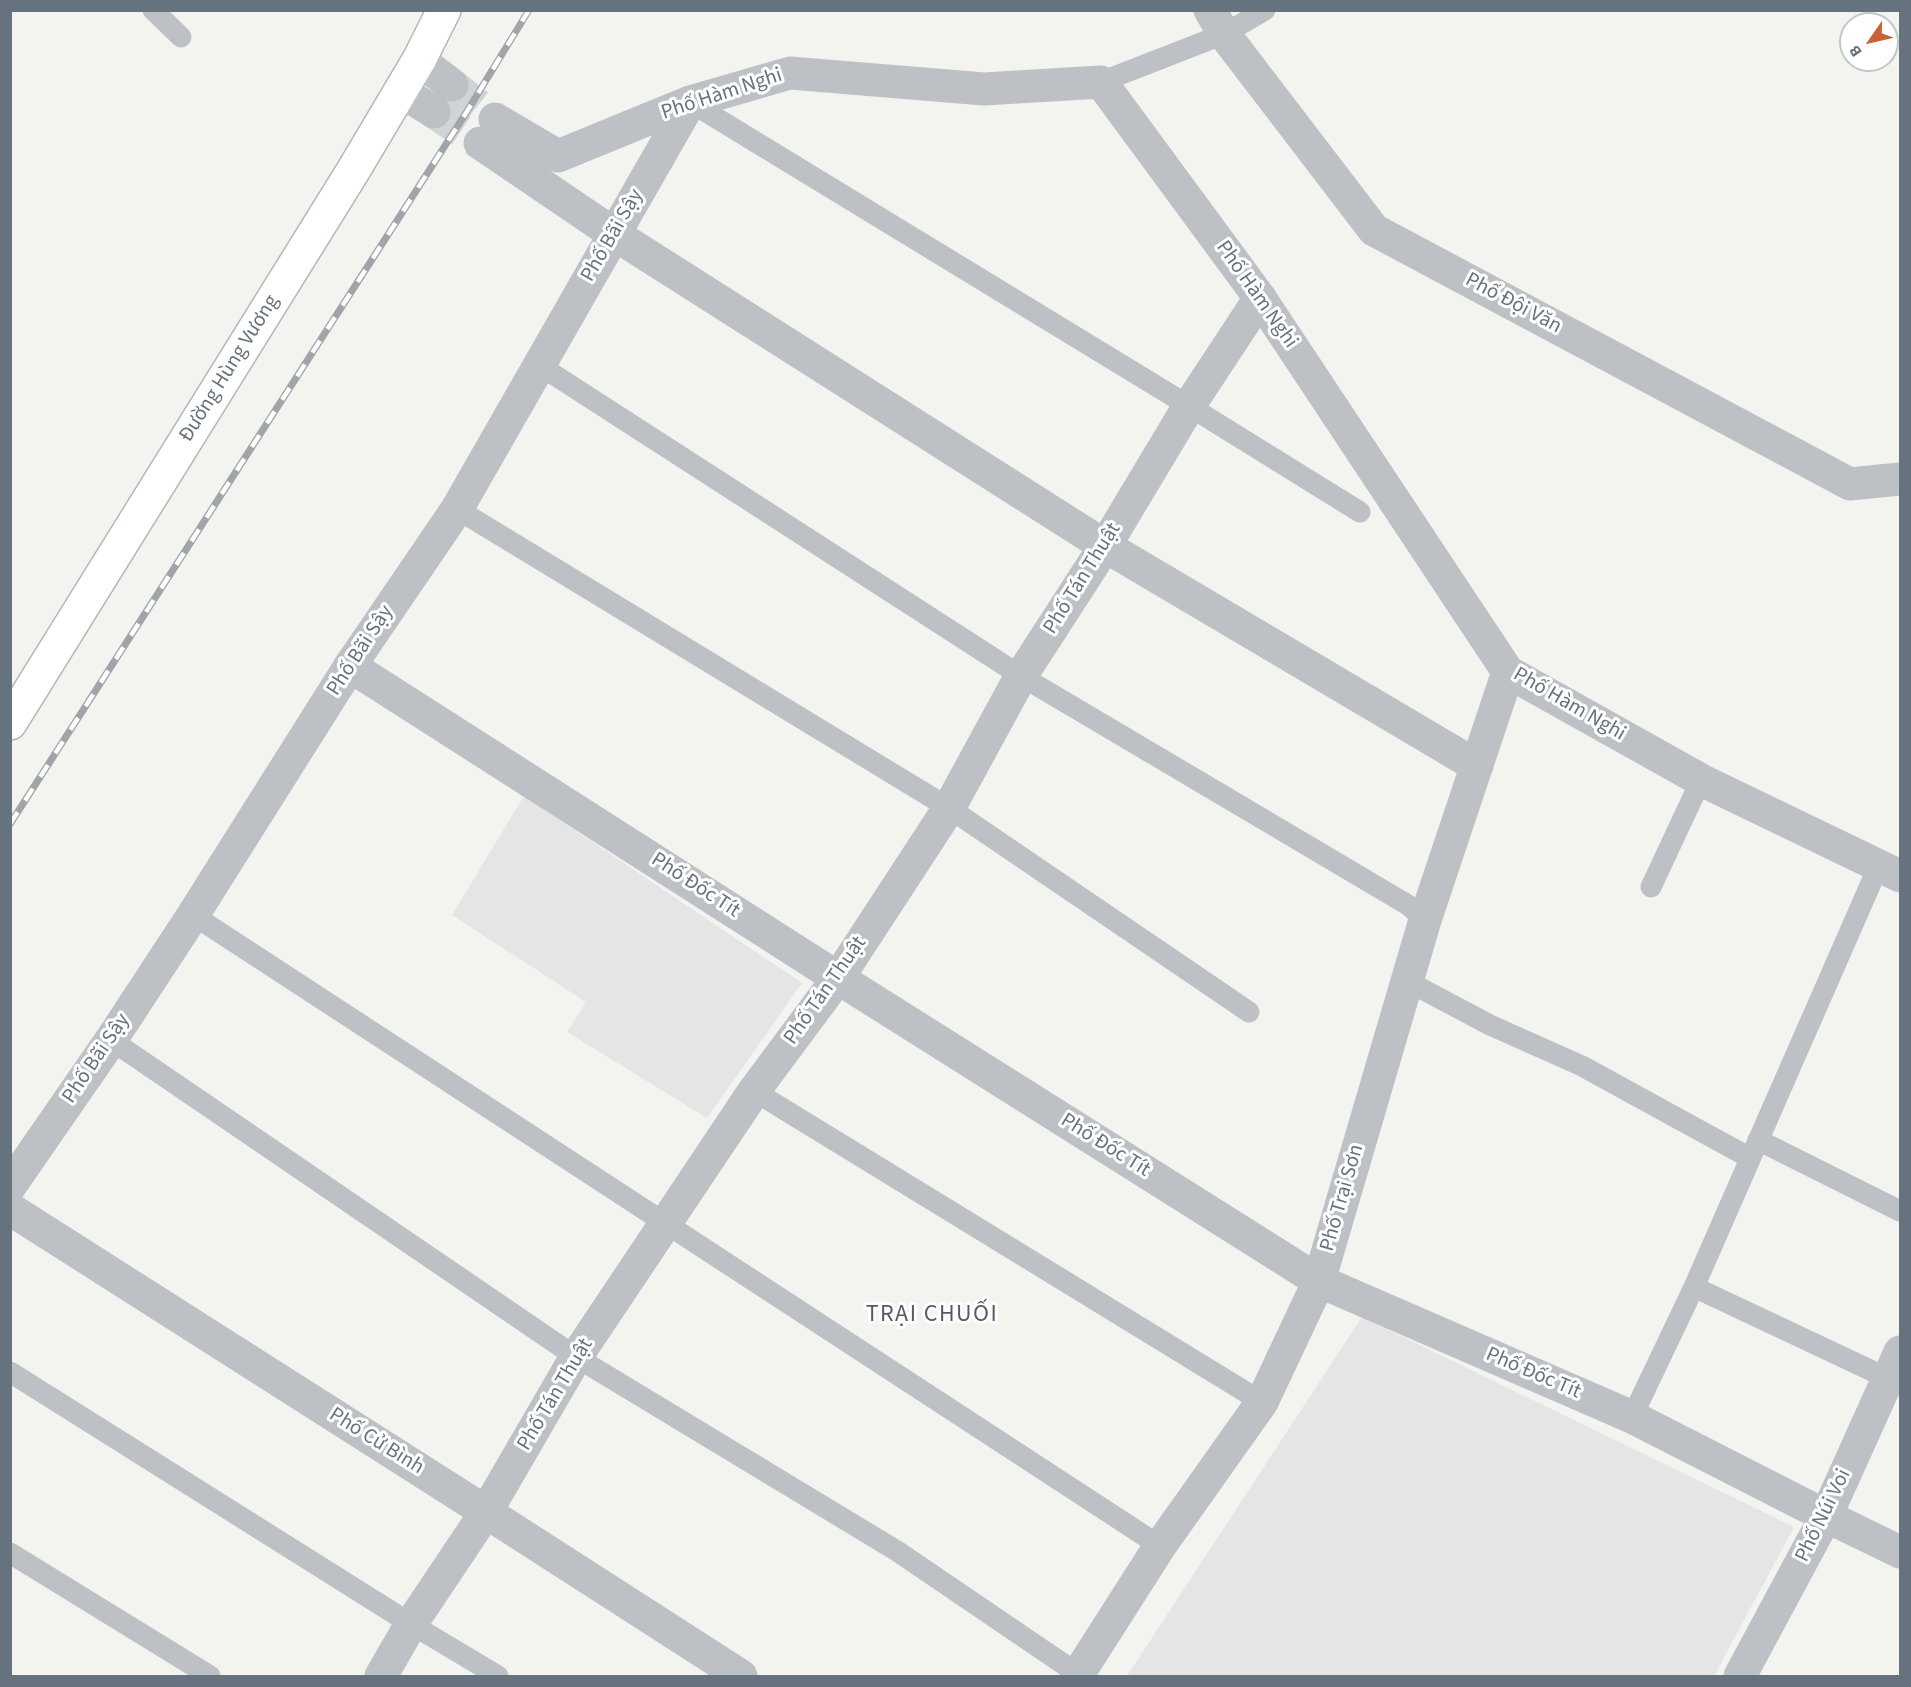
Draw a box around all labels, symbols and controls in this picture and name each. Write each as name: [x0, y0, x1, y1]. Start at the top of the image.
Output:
north arrow: [1839, 12, 1899, 72]
text: B: [1844, 41, 1868, 61]
street label: Phố Hàm Nghi: [658, 64, 786, 126]
street label: Phố Bãi Sậy: [576, 185, 650, 287]
street label: Phố Hàm Nghi: [1210, 236, 1302, 354]
street label: Phố Đội Văn: [1461, 268, 1565, 340]
street label: Đường Hùng Vương: [175, 291, 285, 447]
street label: Phố Tán Thuật: [1039, 519, 1127, 639]
street label: Phố Bãi Sậy: [322, 601, 400, 701]
street label: Phố Hàm Nghi: [1508, 663, 1630, 747]
street label: Phố Đốc Tít: [646, 848, 744, 924]
street label: Phố Tán Thuật: [779, 932, 873, 1050]
street label: Phố Bãi Sậy: [58, 1009, 136, 1109]
street label: Phố Đốc Tít: [1056, 1109, 1154, 1183]
street label: Phố Trại Sơn: [1316, 1142, 1370, 1254]
district label: TRẠI CHUỐI: [866, 1302, 998, 1330]
street label: Phố Tán Thuật: [513, 1334, 599, 1456]
street label: Phố Đốc Tít: [1482, 1343, 1584, 1405]
street label: Phố Cử Bình: [324, 1403, 428, 1481]
street label: Phố Núi Voi: [1791, 1465, 1857, 1567]

